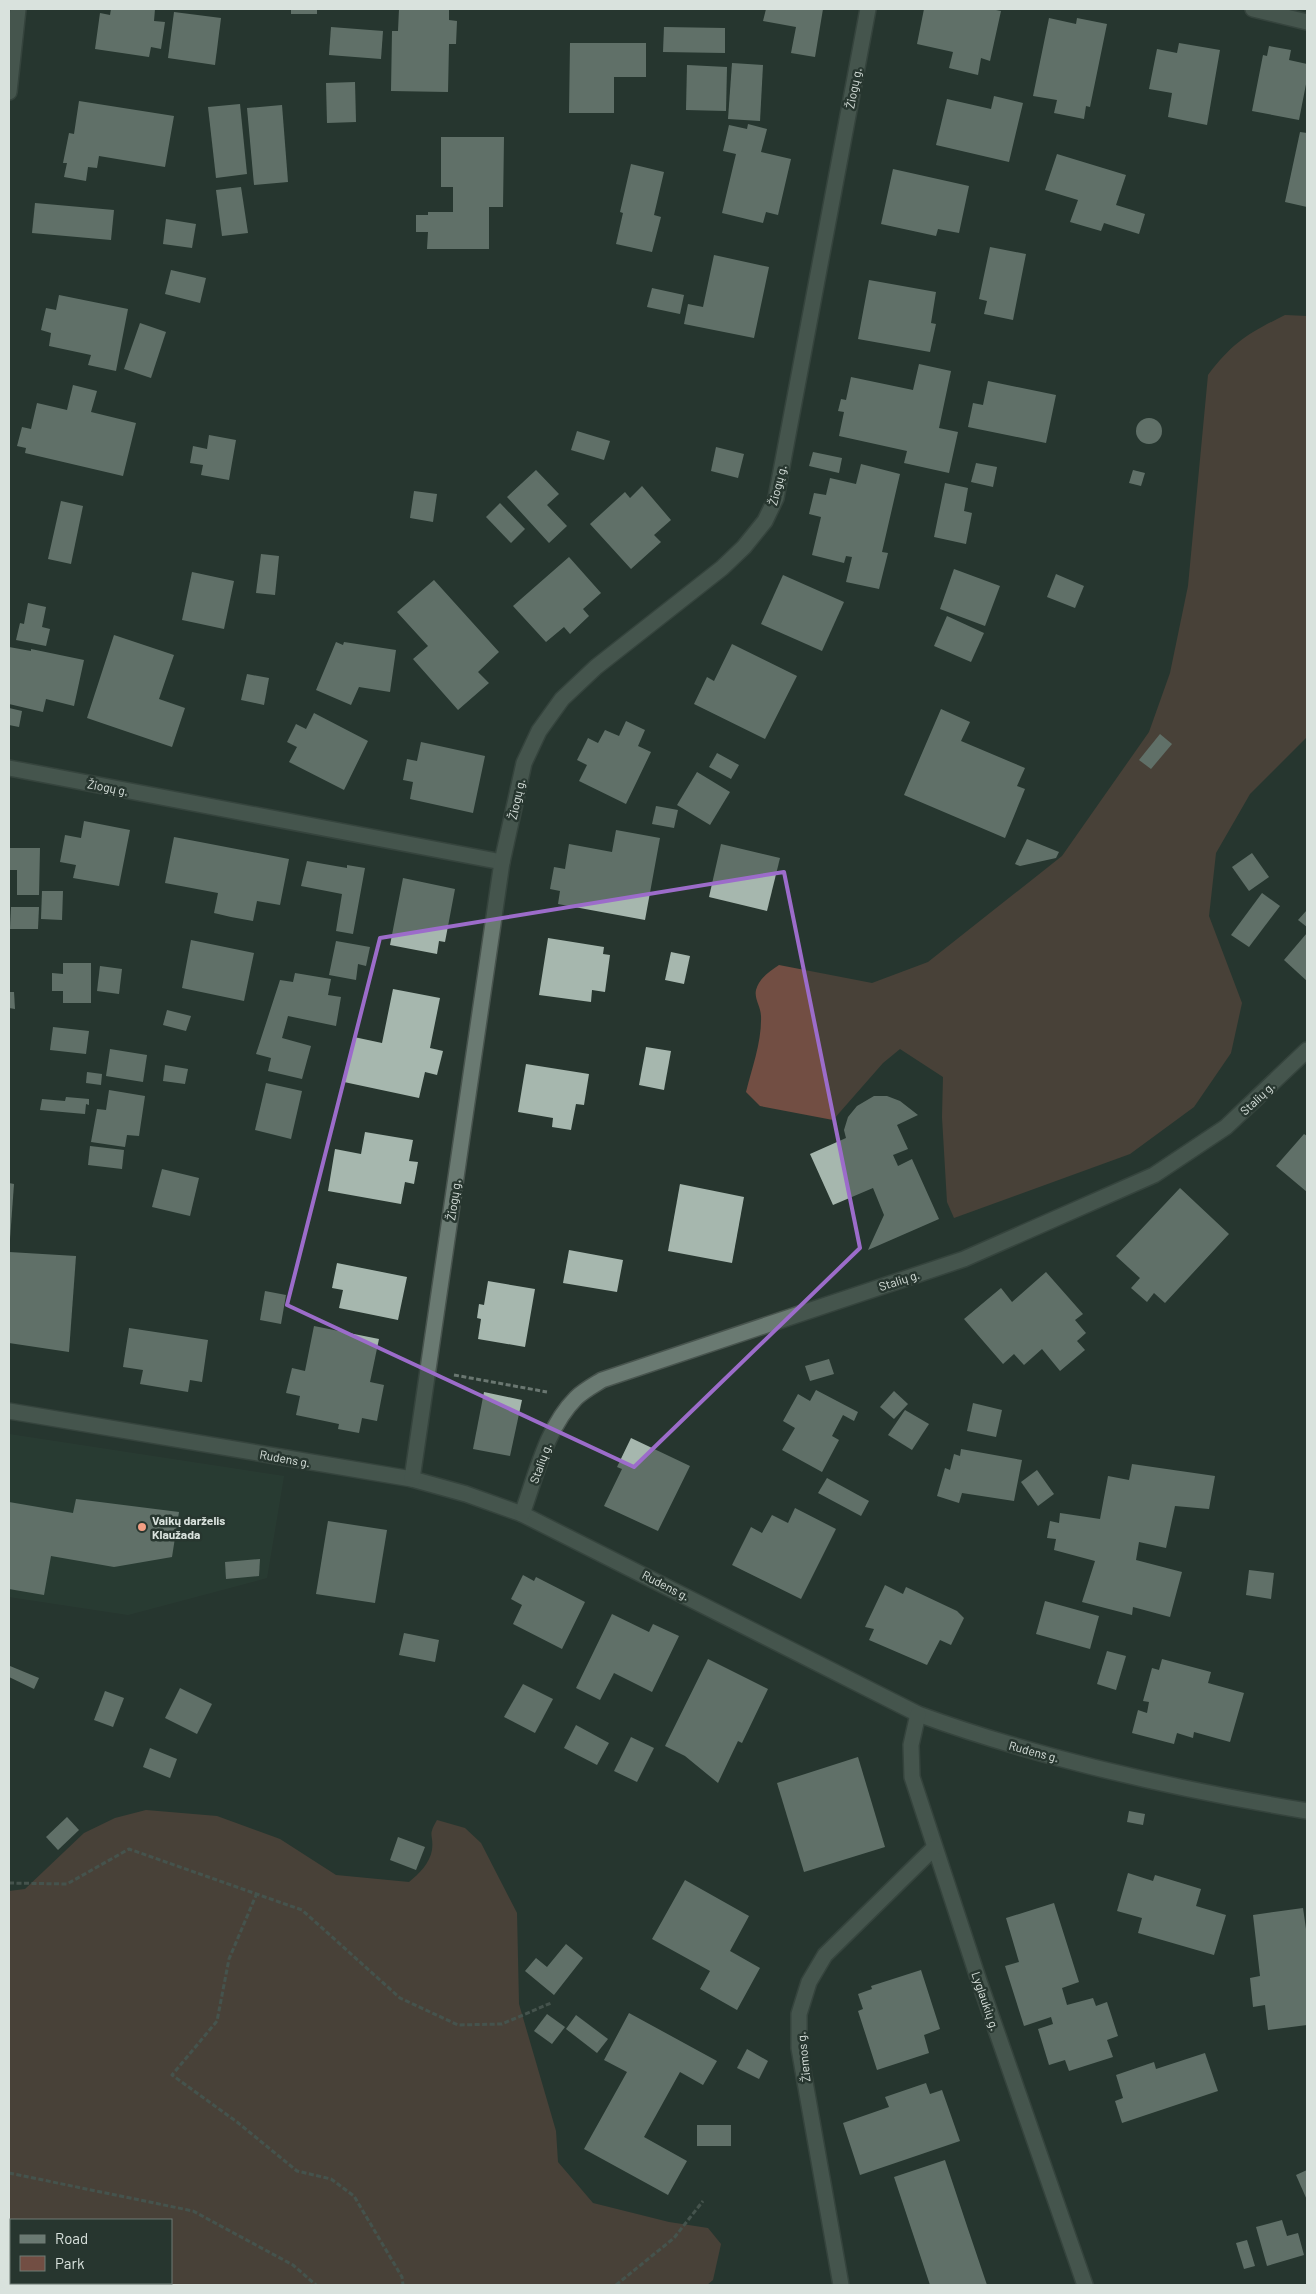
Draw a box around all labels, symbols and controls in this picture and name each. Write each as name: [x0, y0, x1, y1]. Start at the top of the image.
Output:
street label: Žiogų g.: [842, 66, 864, 110]
street label: Žiogų g.: [765, 463, 789, 507]
street label: Žiogų g.: [86, 776, 130, 798]
street label: Žiogų g.: [505, 777, 527, 821]
street label: Stalių g.: [1237, 1079, 1277, 1117]
street label: Žiogų g.: [443, 1179, 463, 1221]
street label: Stalių g.: [877, 1267, 921, 1293]
street label: Stalių g.: [526, 1441, 554, 1485]
street label: Rudens g.: [259, 1447, 311, 1469]
place label: Vaikų darželis Klaužada: [152, 1513, 225, 1541]
marker: Vaikų darželis Klaužada: [136, 1521, 148, 1533]
street label: Rudens g.: [640, 1567, 692, 1603]
street label: Rudens g.: [1007, 1738, 1061, 1764]
street label: Lyglaukių g.: [969, 1970, 1003, 2032]
street label: Žiemos g.: [793, 2031, 813, 2083]
legend: [10, 2219, 172, 2284]
text: Road: [55, 2229, 88, 2247]
text: Park: [55, 2254, 85, 2272]

